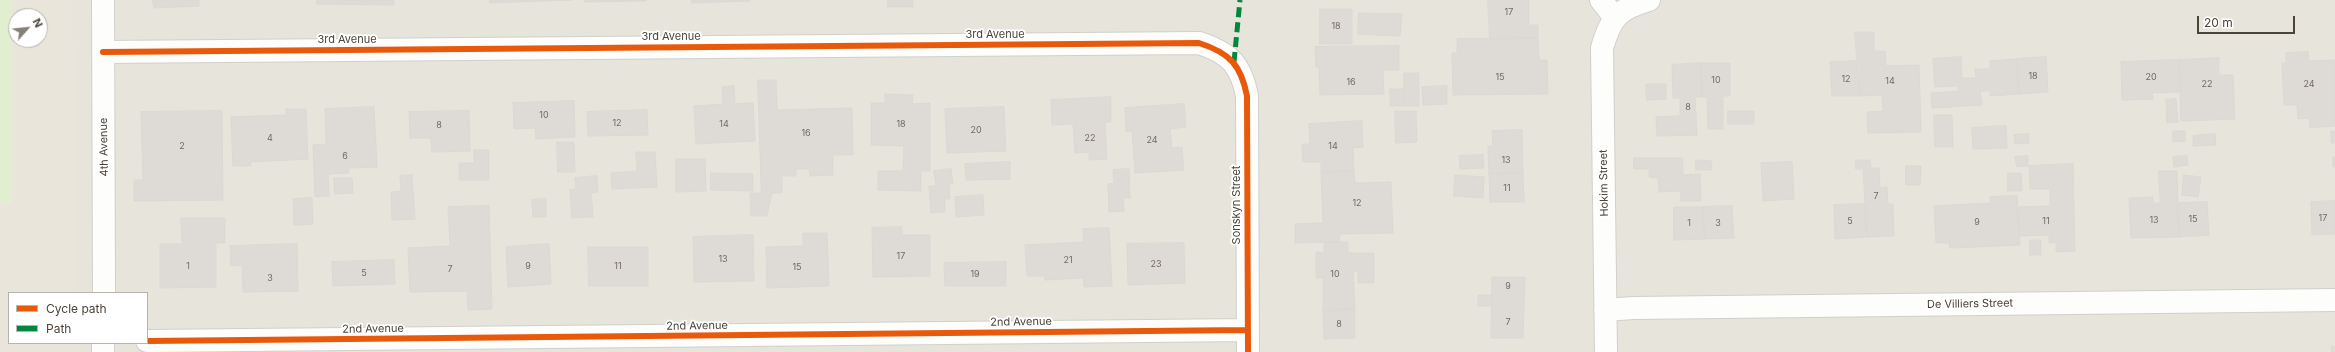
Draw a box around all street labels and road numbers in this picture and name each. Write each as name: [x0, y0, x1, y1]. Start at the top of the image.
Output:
street label: 3rd Avenue: [965, 28, 1025, 42]
street label: 3rd Avenue: [641, 30, 701, 44]
street label: 3rd Avenue: [317, 33, 377, 47]
street label: 4th Avenue: [97, 117, 111, 177]
street label: Hokim Street: [1597, 149, 1611, 217]
street label: Sonskyn Street: [1230, 166, 1244, 244]
street label: De Villiers Street: [1927, 297, 2013, 311]
street label: 2nd Avenue: [990, 315, 1052, 329]
street label: 2nd Avenue: [666, 319, 728, 333]
street label: 2nd Avenue: [342, 322, 404, 336]

